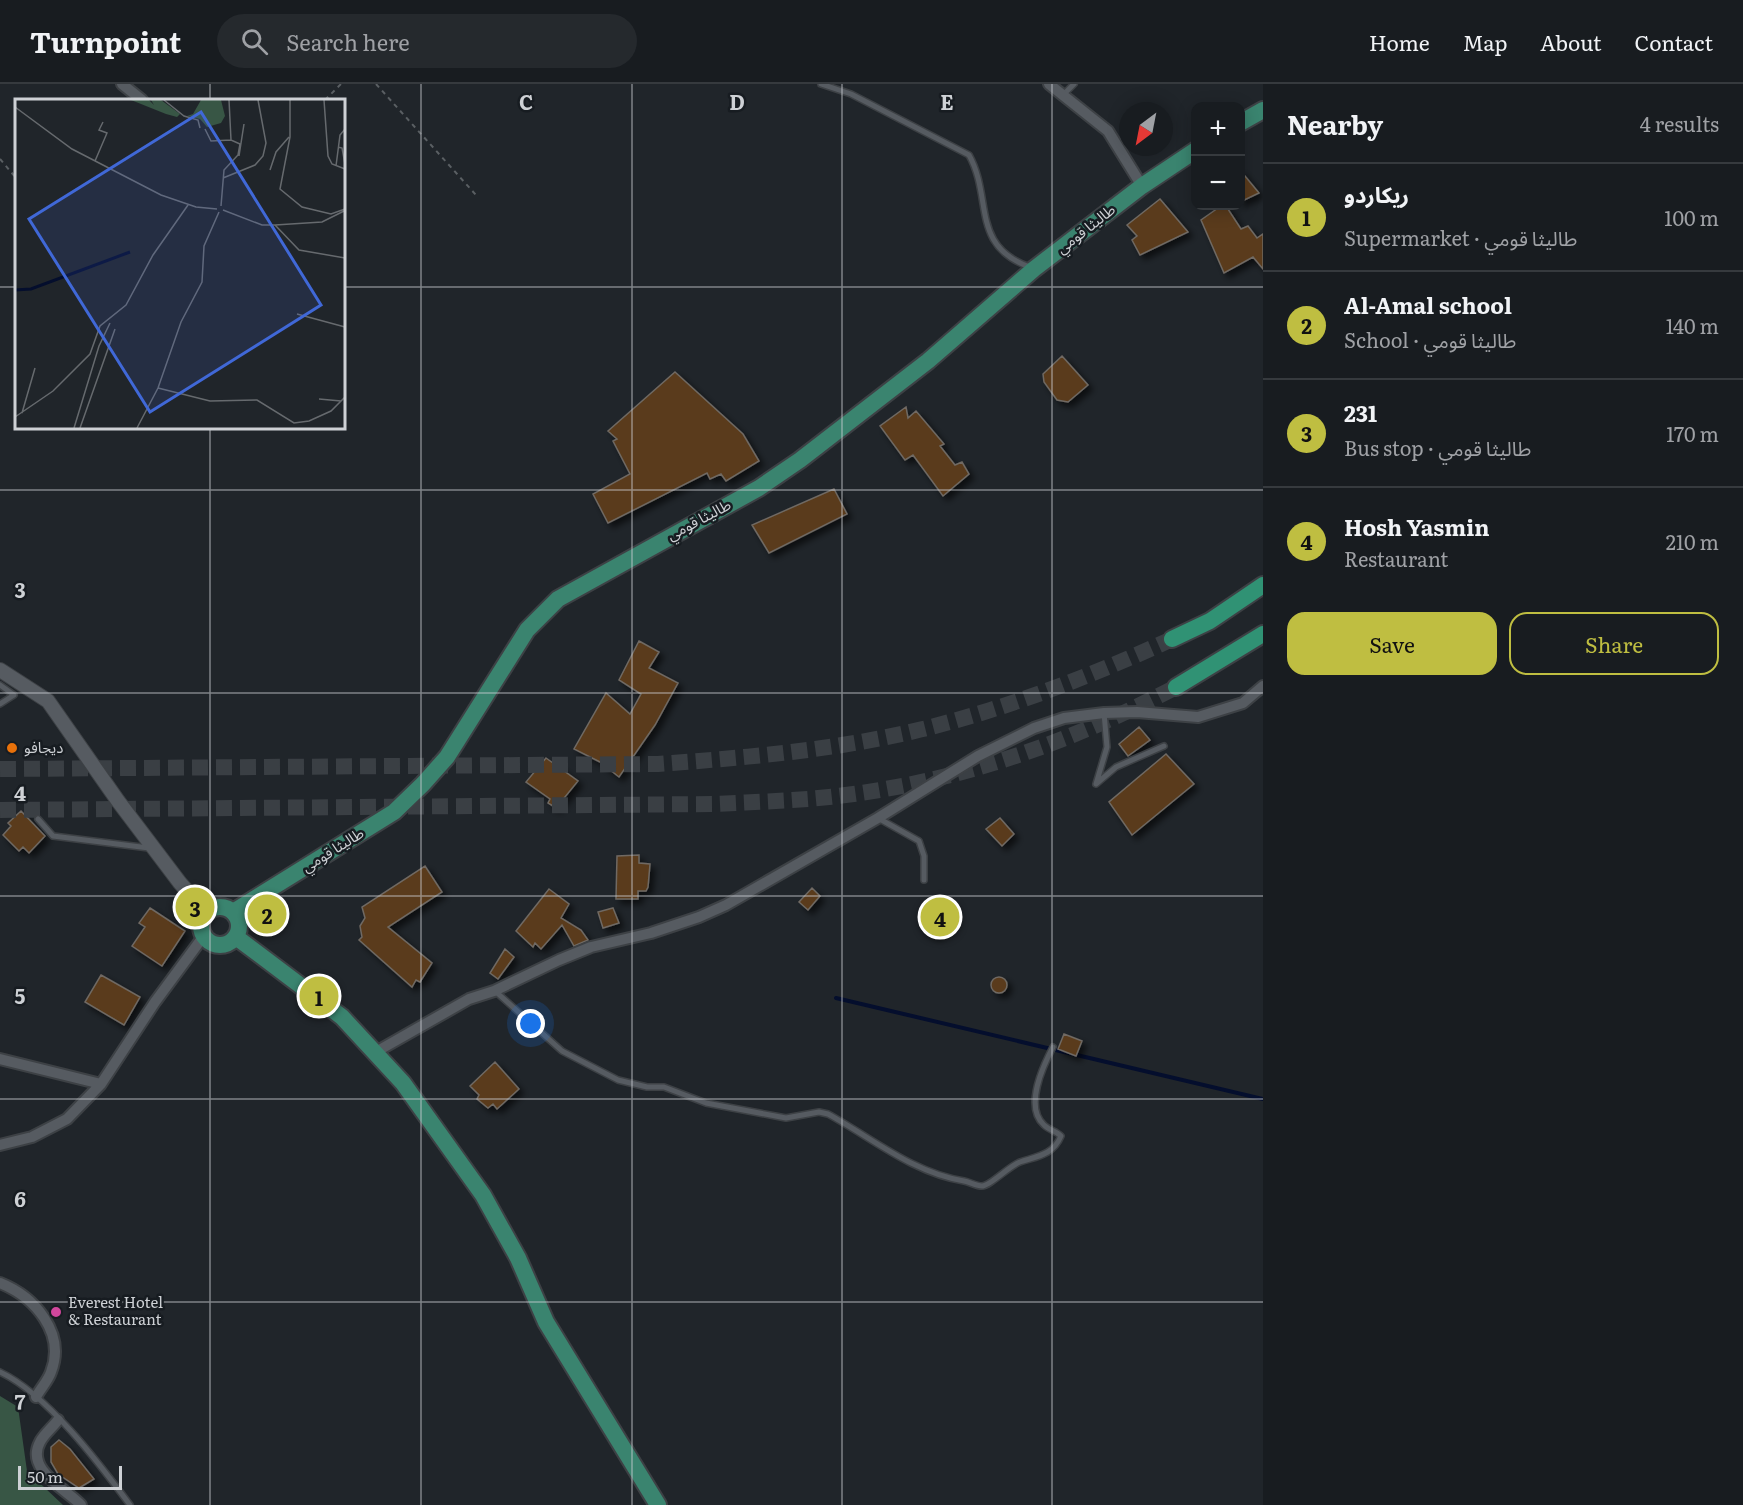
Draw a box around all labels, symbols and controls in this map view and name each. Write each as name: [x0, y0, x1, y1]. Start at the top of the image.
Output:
search box: [217, 14, 637, 68]
text: Turnpoint: [30, 20, 181, 62]
icon: search: [238, 25, 271, 58]
text: Search here: [286, 25, 410, 58]
text: Home: [1369, 26, 1430, 57]
text: Map: [1463, 26, 1507, 57]
text: About: [1540, 26, 1602, 57]
text: Contact: [1635, 26, 1713, 57]
text: C: [519, 86, 533, 116]
text: D: [729, 86, 745, 116]
text: E: [940, 86, 954, 116]
inset map: [15, 99, 345, 429]
north arrow: [1119, 102, 1173, 156]
map controls: [1191, 102, 1245, 210]
button: +: [1191, 102, 1245, 156]
text: Nearby: [1287, 104, 1383, 143]
text: 4 results: [1640, 108, 1719, 138]
button: −: [1191, 156, 1245, 210]
text: ريكاردو: [1344, 177, 1409, 210]
street label: طاليثا قومي: [1051, 197, 1121, 259]
text: 1: [1302, 202, 1311, 232]
text: 100 m: [1664, 202, 1719, 232]
text: Supermarket · طاليثا قومي: [1344, 222, 1577, 252]
text: Al-Amal school: [1344, 288, 1512, 321]
text: 2: [1301, 310, 1312, 340]
text: 140 m: [1666, 310, 1719, 340]
text: School · طاليثا قومي: [1344, 324, 1516, 354]
text: 231: [1344, 396, 1377, 429]
text: 3: [1301, 418, 1312, 448]
text: 170 m: [1666, 418, 1719, 448]
text: Bus stop · طاليثا قومي: [1344, 432, 1531, 462]
street label: طاليثا قومي: [662, 492, 735, 546]
text: Hosh Yasmin: [1344, 510, 1490, 543]
text: 4: [1300, 526, 1313, 556]
text: 210 m: [1666, 526, 1719, 556]
text: Restaurant: [1344, 543, 1448, 573]
text: 3: [14, 574, 26, 604]
button: Save: [1287, 612, 1497, 675]
button: Share: [1509, 612, 1719, 675]
place label: ديجافو: [24, 735, 63, 758]
marker: ديجافو: [5, 741, 19, 755]
text: 4: [14, 777, 26, 807]
street label: طاليثا قومي: [297, 821, 369, 878]
pin: 3: [176, 884, 214, 930]
pin: 2: [248, 892, 286, 936]
pin: 4: [920, 894, 960, 940]
pin: 1: [300, 974, 338, 1018]
text: 5: [15, 980, 26, 1010]
your location: [516, 1009, 545, 1038]
text: 6: [14, 1183, 26, 1213]
place label: Everest Hotel & Restaurant: [68, 1290, 163, 1330]
marker: Everest Hotel & Restaurant: [49, 1305, 63, 1319]
text: 7: [15, 1386, 26, 1416]
scale bar: [18, 1463, 122, 1490]
text: 50 m: [27, 1464, 63, 1488]

